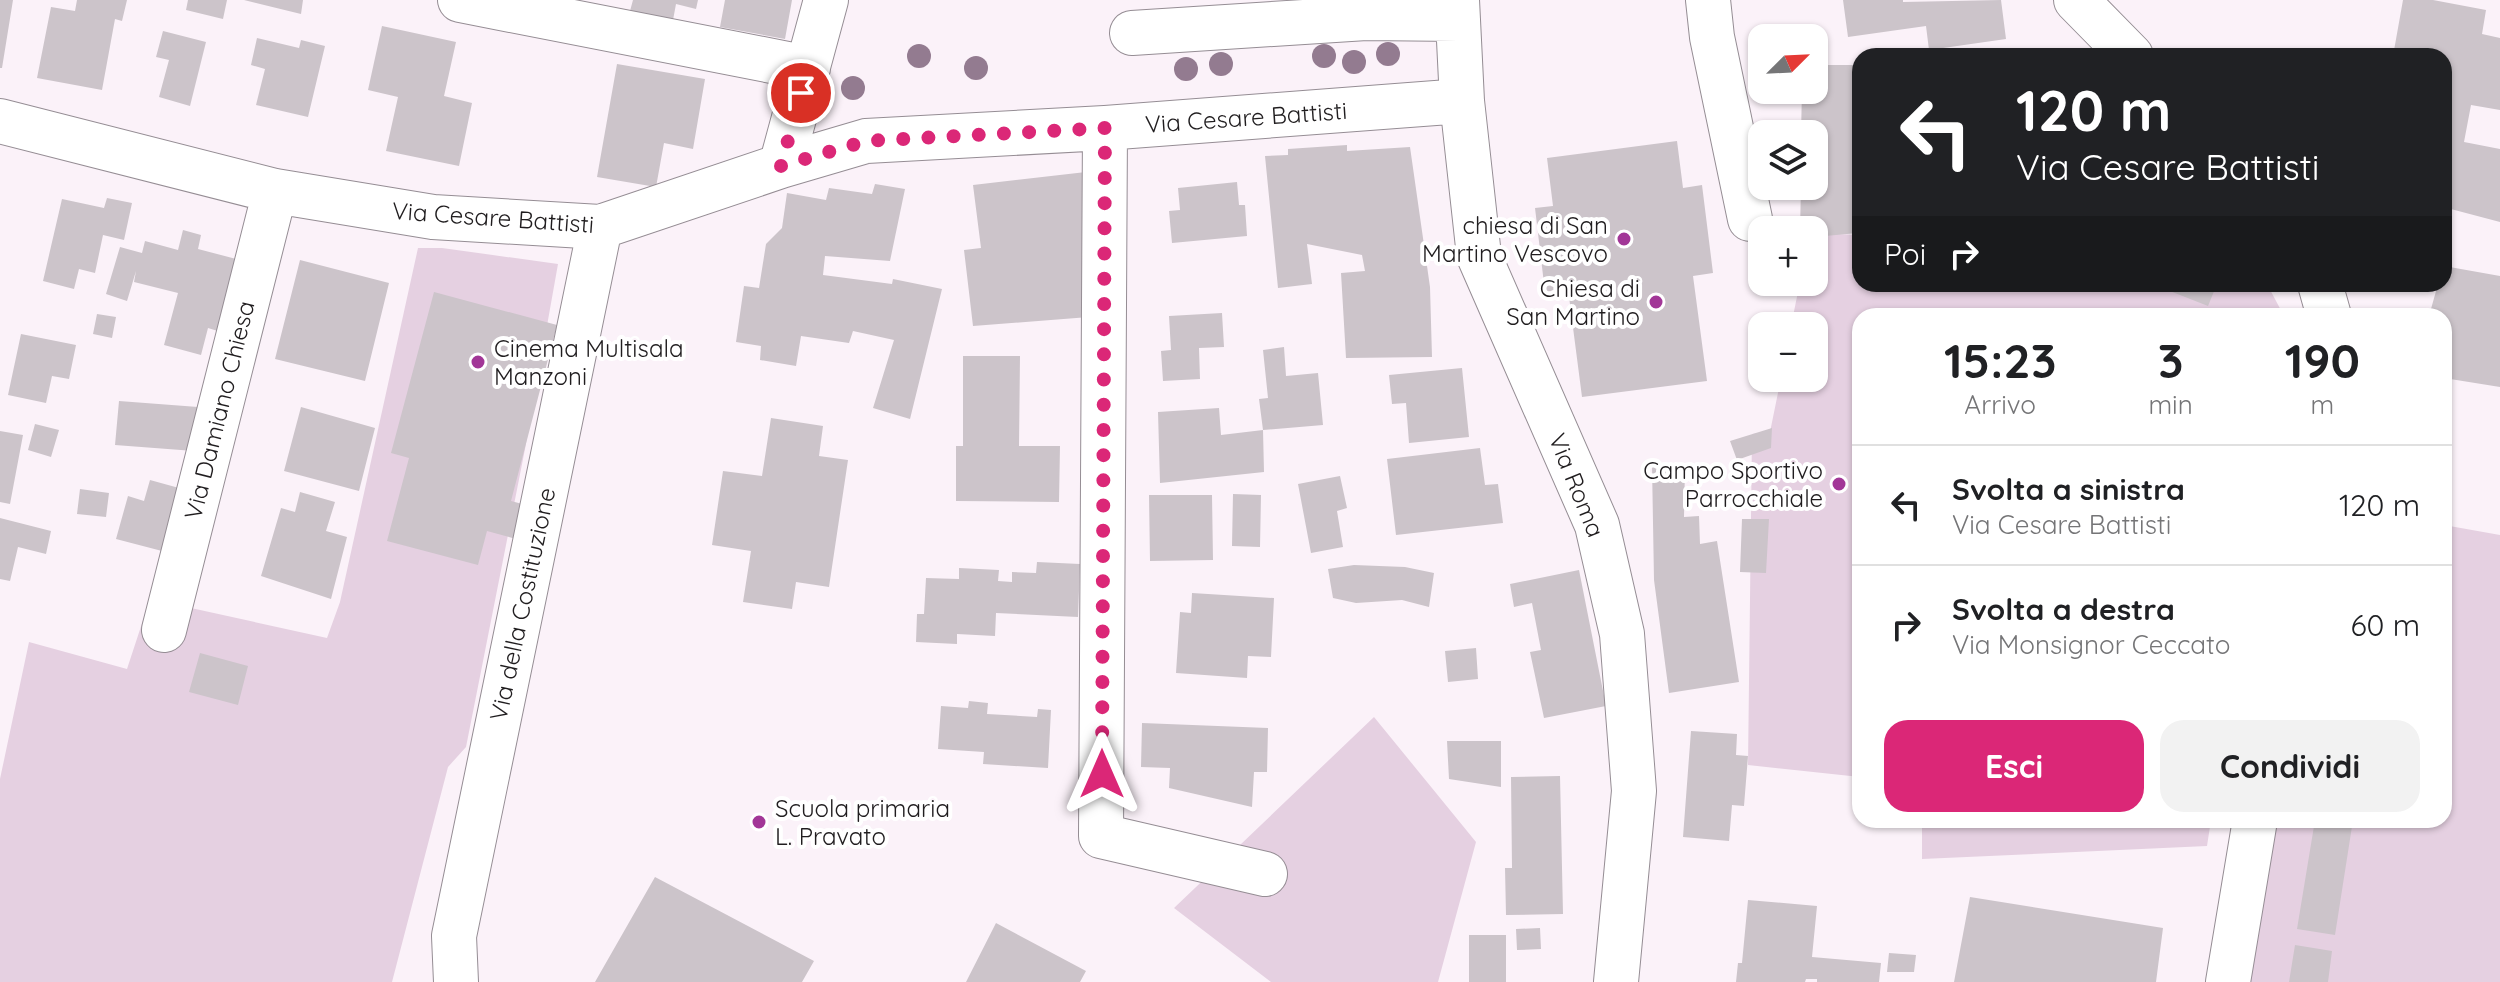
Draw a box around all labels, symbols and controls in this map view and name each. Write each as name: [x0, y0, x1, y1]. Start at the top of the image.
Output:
north arrow: [1748, 24, 1828, 104]
map controls: [1748, 24, 1828, 392]
pin: [767, 59, 835, 127]
icon: arrive: [779, 71, 823, 115]
text: 120 m: [2016, 75, 2171, 145]
icon: left: [1884, 80, 1988, 184]
street label: Via Cesare Battisti: [1144, 95, 1348, 139]
button: layers: [1748, 120, 1828, 200]
text: Via Cesare Battisti: [2016, 144, 2320, 189]
street label: Via Cesare Battisti: [391, 195, 595, 239]
place label: chiesa di San Martino Vescovo: [1422, 210, 1608, 268]
button: +: [1748, 216, 1828, 296]
marker: chiesa di San Martino Vescovo: [1615, 230, 1633, 248]
icon: right: [1942, 232, 1986, 276]
text: Poi: [1884, 235, 1926, 273]
place label: Chiesa di San Martino: [1506, 273, 1640, 331]
marker: Chiesa di San Martino: [1647, 293, 1665, 311]
street label: Via Damiano Chiesa: [177, 297, 261, 523]
button: −: [1748, 312, 1828, 392]
text: 15:23: [1944, 330, 2056, 390]
text: 3: [2158, 330, 2183, 390]
text: 190: [2285, 330, 2360, 390]
place label: Cinema Multisala Manzoni: [494, 333, 684, 391]
marker: Cinema Multisala Manzoni: [469, 353, 487, 371]
text: Arrivo: [1964, 388, 2036, 421]
text: min: [2148, 388, 2193, 421]
text: m: [2310, 388, 2334, 421]
street label: Via Roma: [1543, 429, 1611, 541]
place label: Campo Sportivo Parrocchiale: [1643, 455, 1823, 513]
text: Svolta a sinistra: [1952, 470, 2185, 508]
marker: Campo Sportivo Parrocchiale: [1830, 475, 1848, 493]
icon: left: [1884, 483, 1928, 527]
street label: Via della Costituzione: [483, 485, 561, 723]
text: 120 m: [2339, 486, 2420, 524]
text: Via Cesare Battisti: [1952, 508, 2171, 541]
text: Svolta a destra: [1952, 590, 2175, 628]
icon: right: [1884, 603, 1928, 647]
text: 60 m: [2350, 606, 2420, 644]
text: Via Monsignor Ceccato: [1952, 628, 2231, 661]
button: Esci: [1884, 720, 2144, 812]
button: Condividi: [2160, 720, 2420, 812]
position arrow: [1060, 732, 1144, 816]
place label: Scuola primaria L. Pravato: [775, 793, 950, 851]
marker: Scuola primaria L. Pravato: [750, 813, 768, 831]

